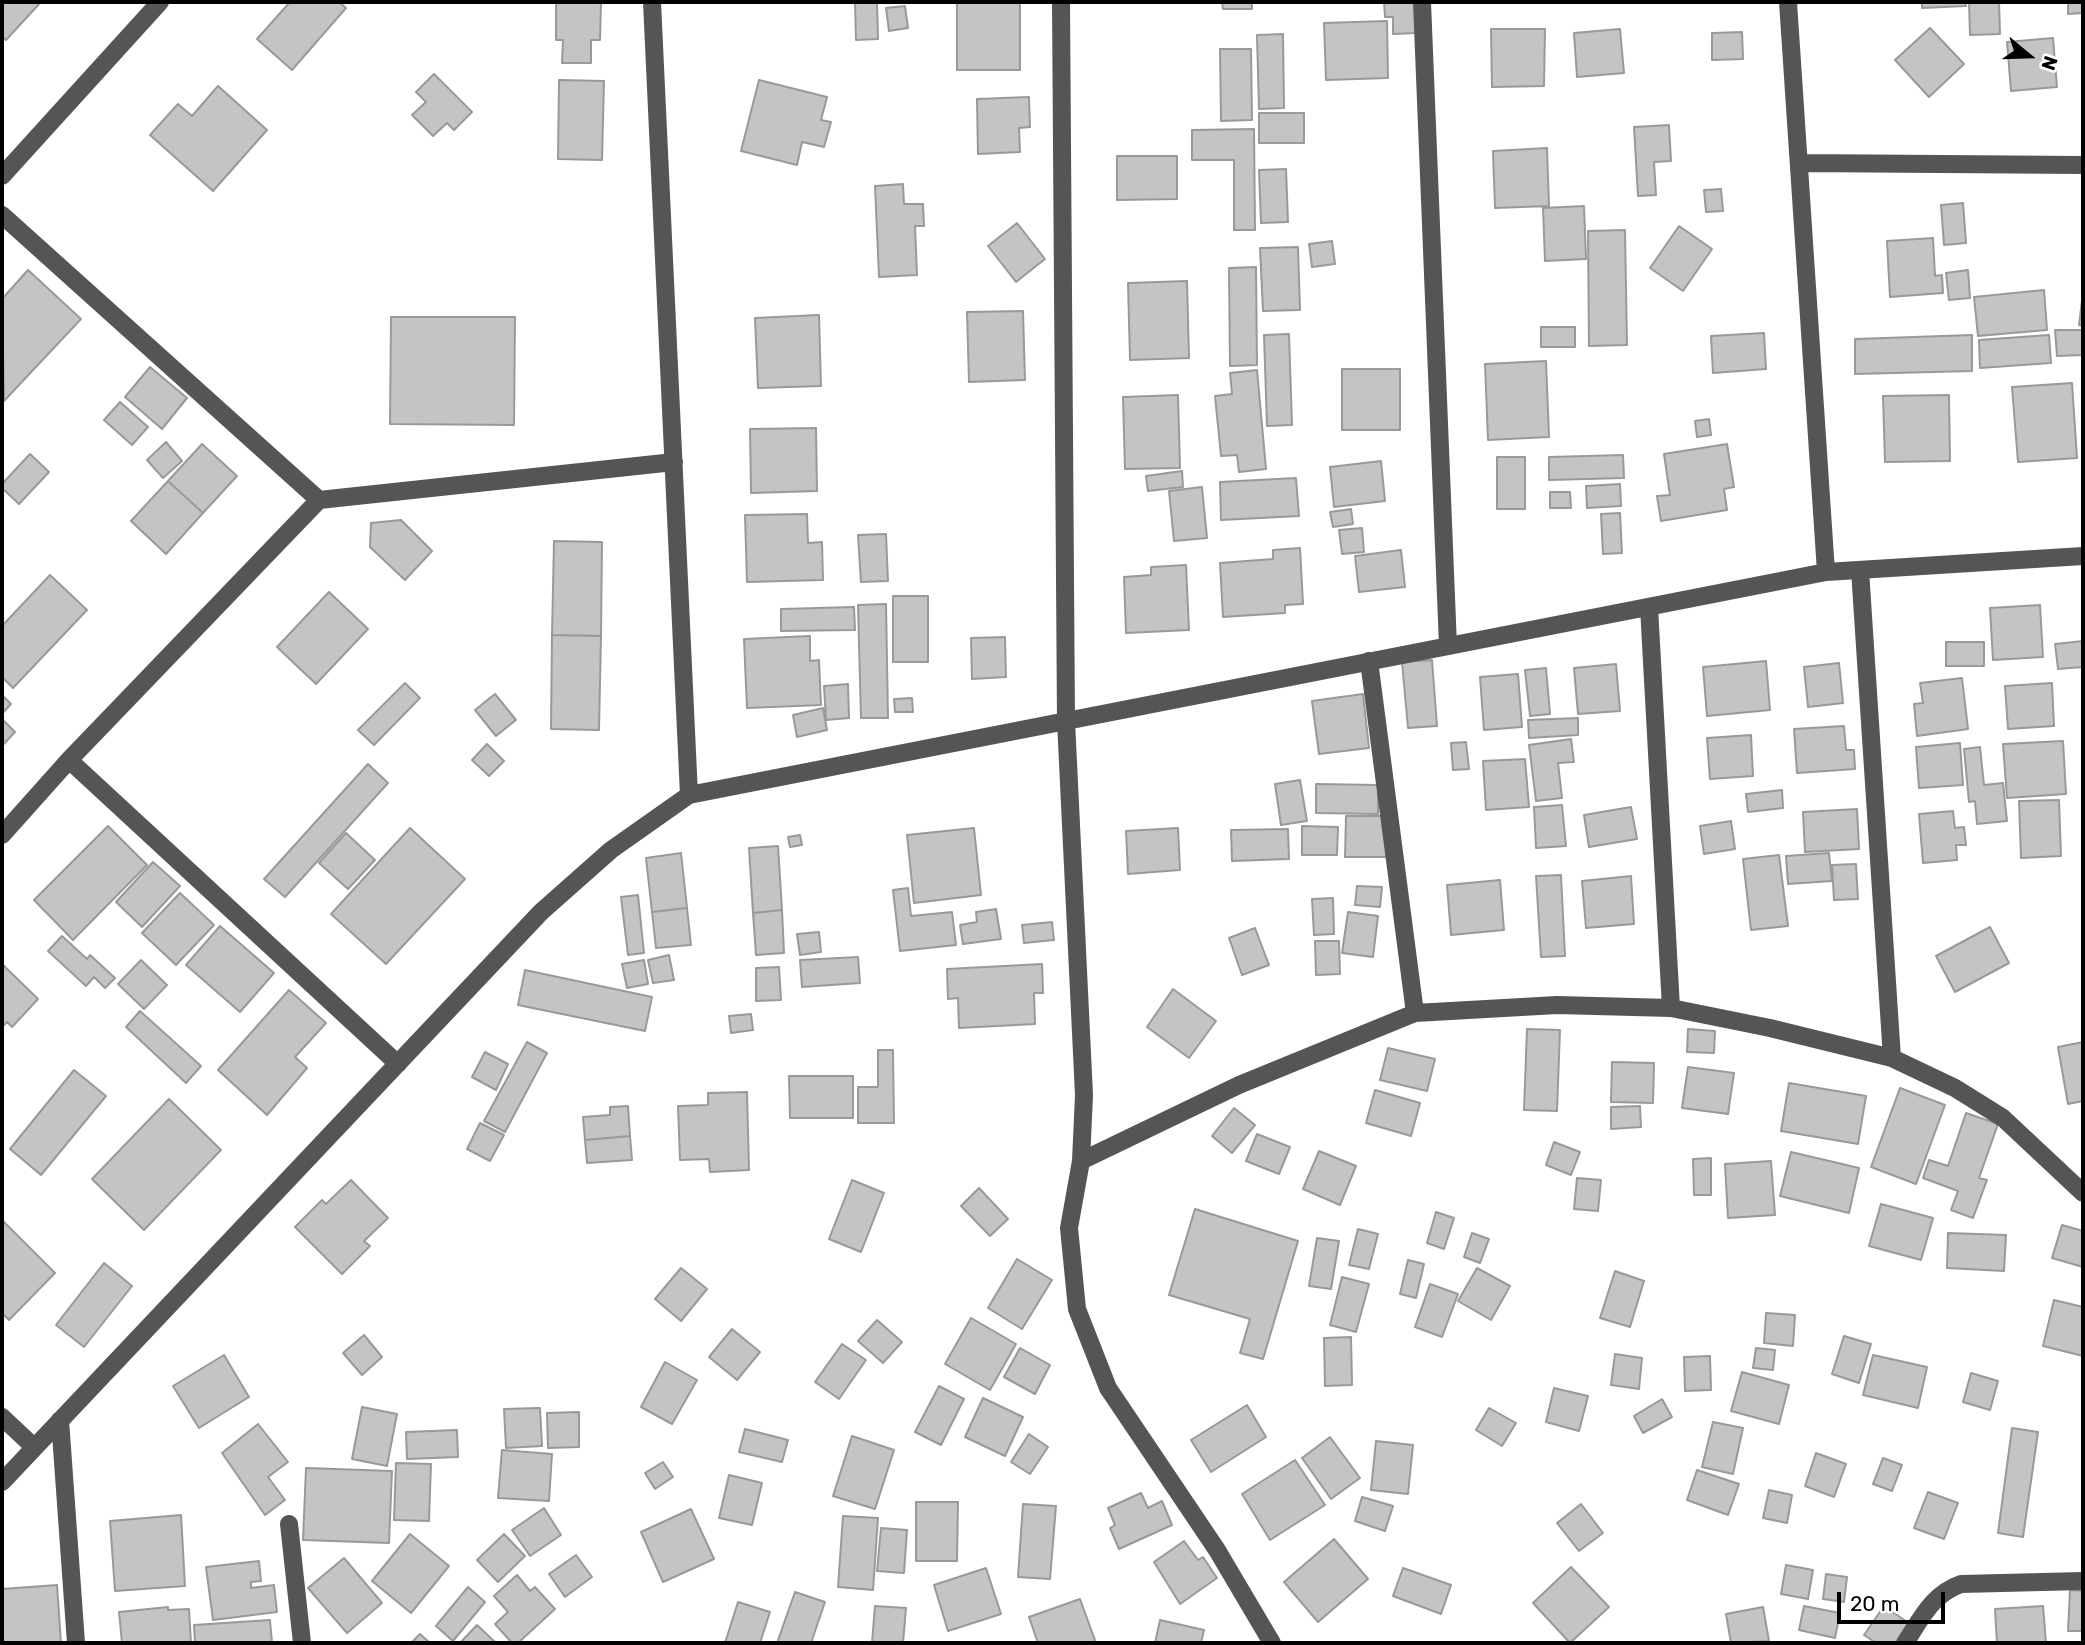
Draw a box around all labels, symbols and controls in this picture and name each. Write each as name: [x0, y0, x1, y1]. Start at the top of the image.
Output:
north arrow: [1994, 21, 2064, 91]
text: N: [2036, 53, 2062, 73]
scale bar: [1840, 1578, 1948, 1622]
text: 20 m: [1850, 1591, 1899, 1616]

